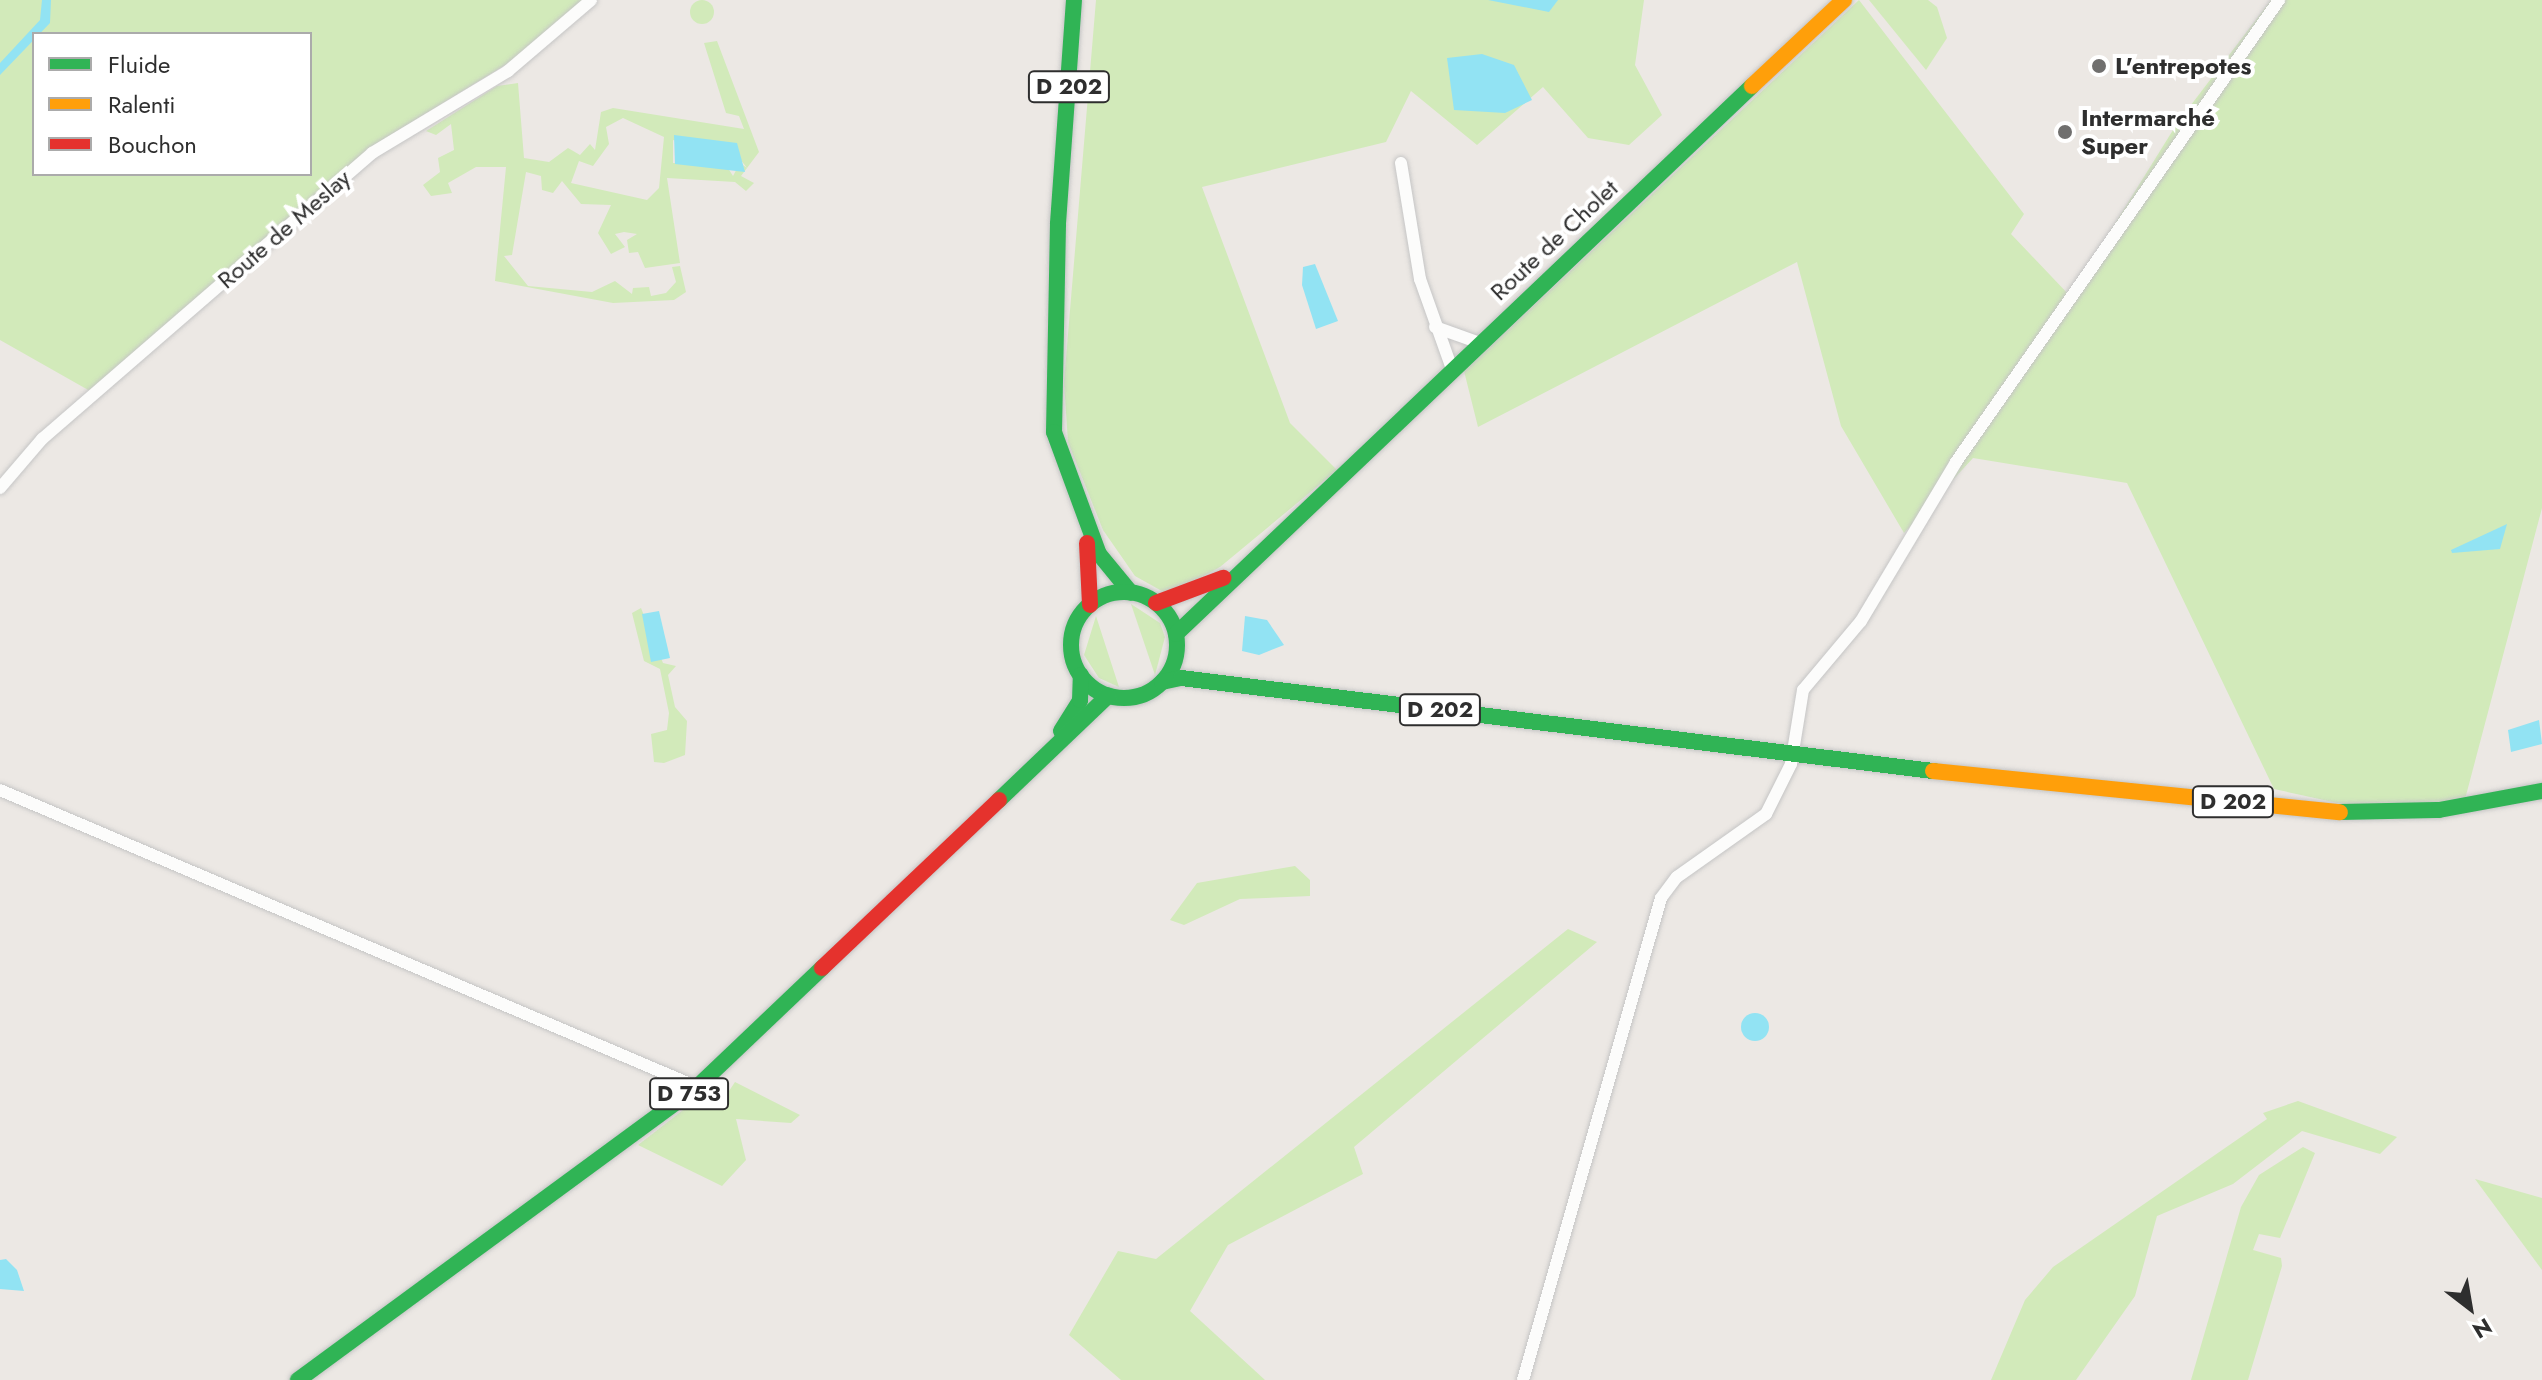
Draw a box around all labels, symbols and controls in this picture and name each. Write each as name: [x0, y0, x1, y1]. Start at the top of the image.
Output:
legend: [32, 32, 312, 176]
text: Fluide: [108, 47, 170, 82]
place label: L'entrepotes: [2115, 52, 2251, 80]
marker: L'entrepotes: [2090, 57, 2108, 75]
road number: D 202: [1027, 69, 1111, 105]
text: Ralenti: [108, 87, 175, 122]
place label: Intermarché Super: [2081, 104, 2215, 160]
marker: Intermarché Super: [2056, 123, 2074, 141]
text: Bouchon: [108, 127, 197, 162]
street label: Route de Meslay: [212, 163, 356, 295]
street label: Route de Cholet: [1484, 174, 1624, 306]
road number: D 202: [1398, 692, 1482, 728]
road number: D 202: [2191, 784, 2275, 820]
road number: D 753: [649, 1076, 729, 1112]
north arrow: [2430, 1268, 2510, 1348]
text: N: [2467, 1310, 2498, 1347]

